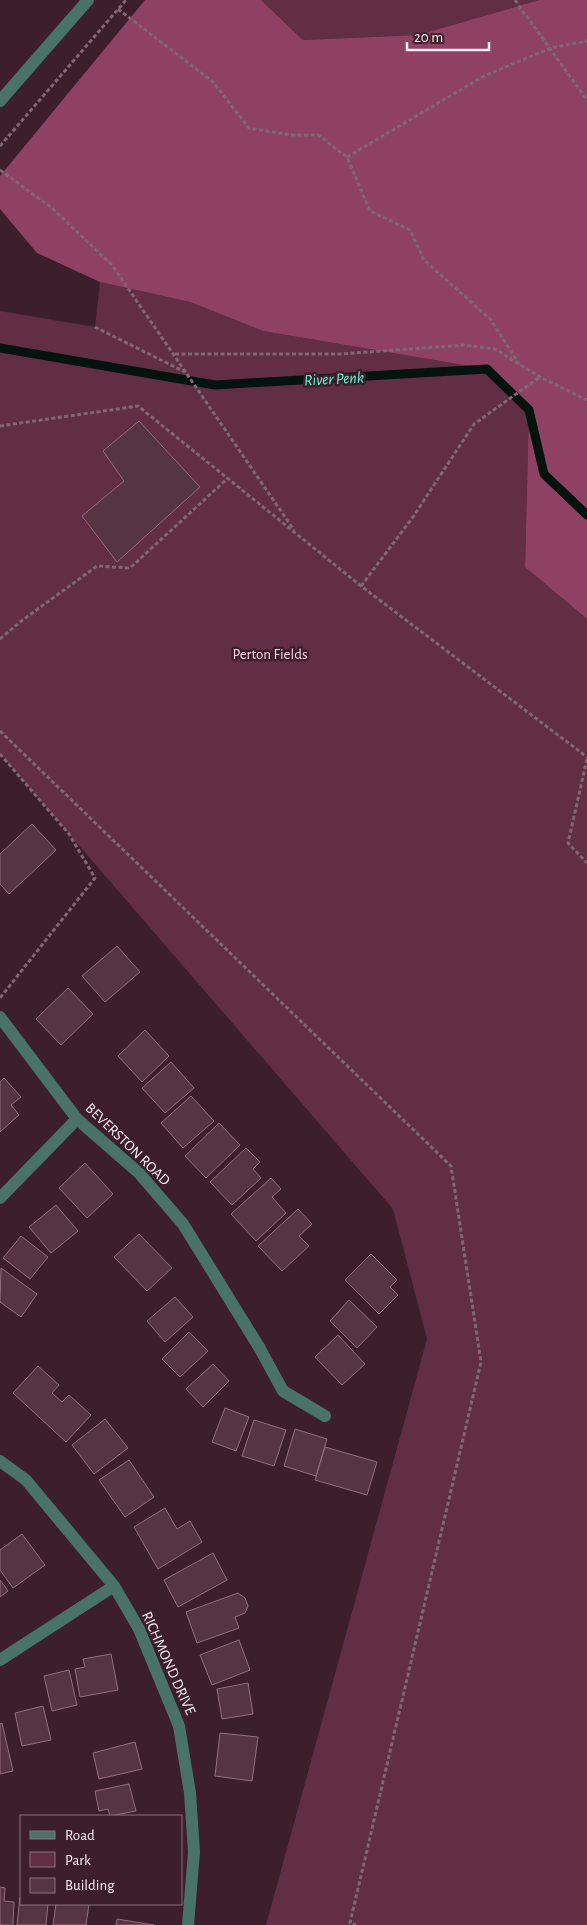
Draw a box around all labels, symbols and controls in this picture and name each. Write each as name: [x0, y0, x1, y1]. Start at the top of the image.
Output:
scale bar: [407, 20, 490, 52]
text: 20 m: [414, 30, 443, 45]
water label: River Penk: [304, 369, 364, 389]
park label: Perton Fields: [232, 647, 308, 662]
street label: BEVERSTON ROAD: [83, 1100, 173, 1189]
street label: RICHMOND DRIVE: [139, 1609, 198, 1717]
legend: [20, 1815, 182, 1905]
text: Road: [65, 1828, 95, 1843]
text: Park: [65, 1853, 91, 1868]
text: Building: [65, 1878, 115, 1893]

